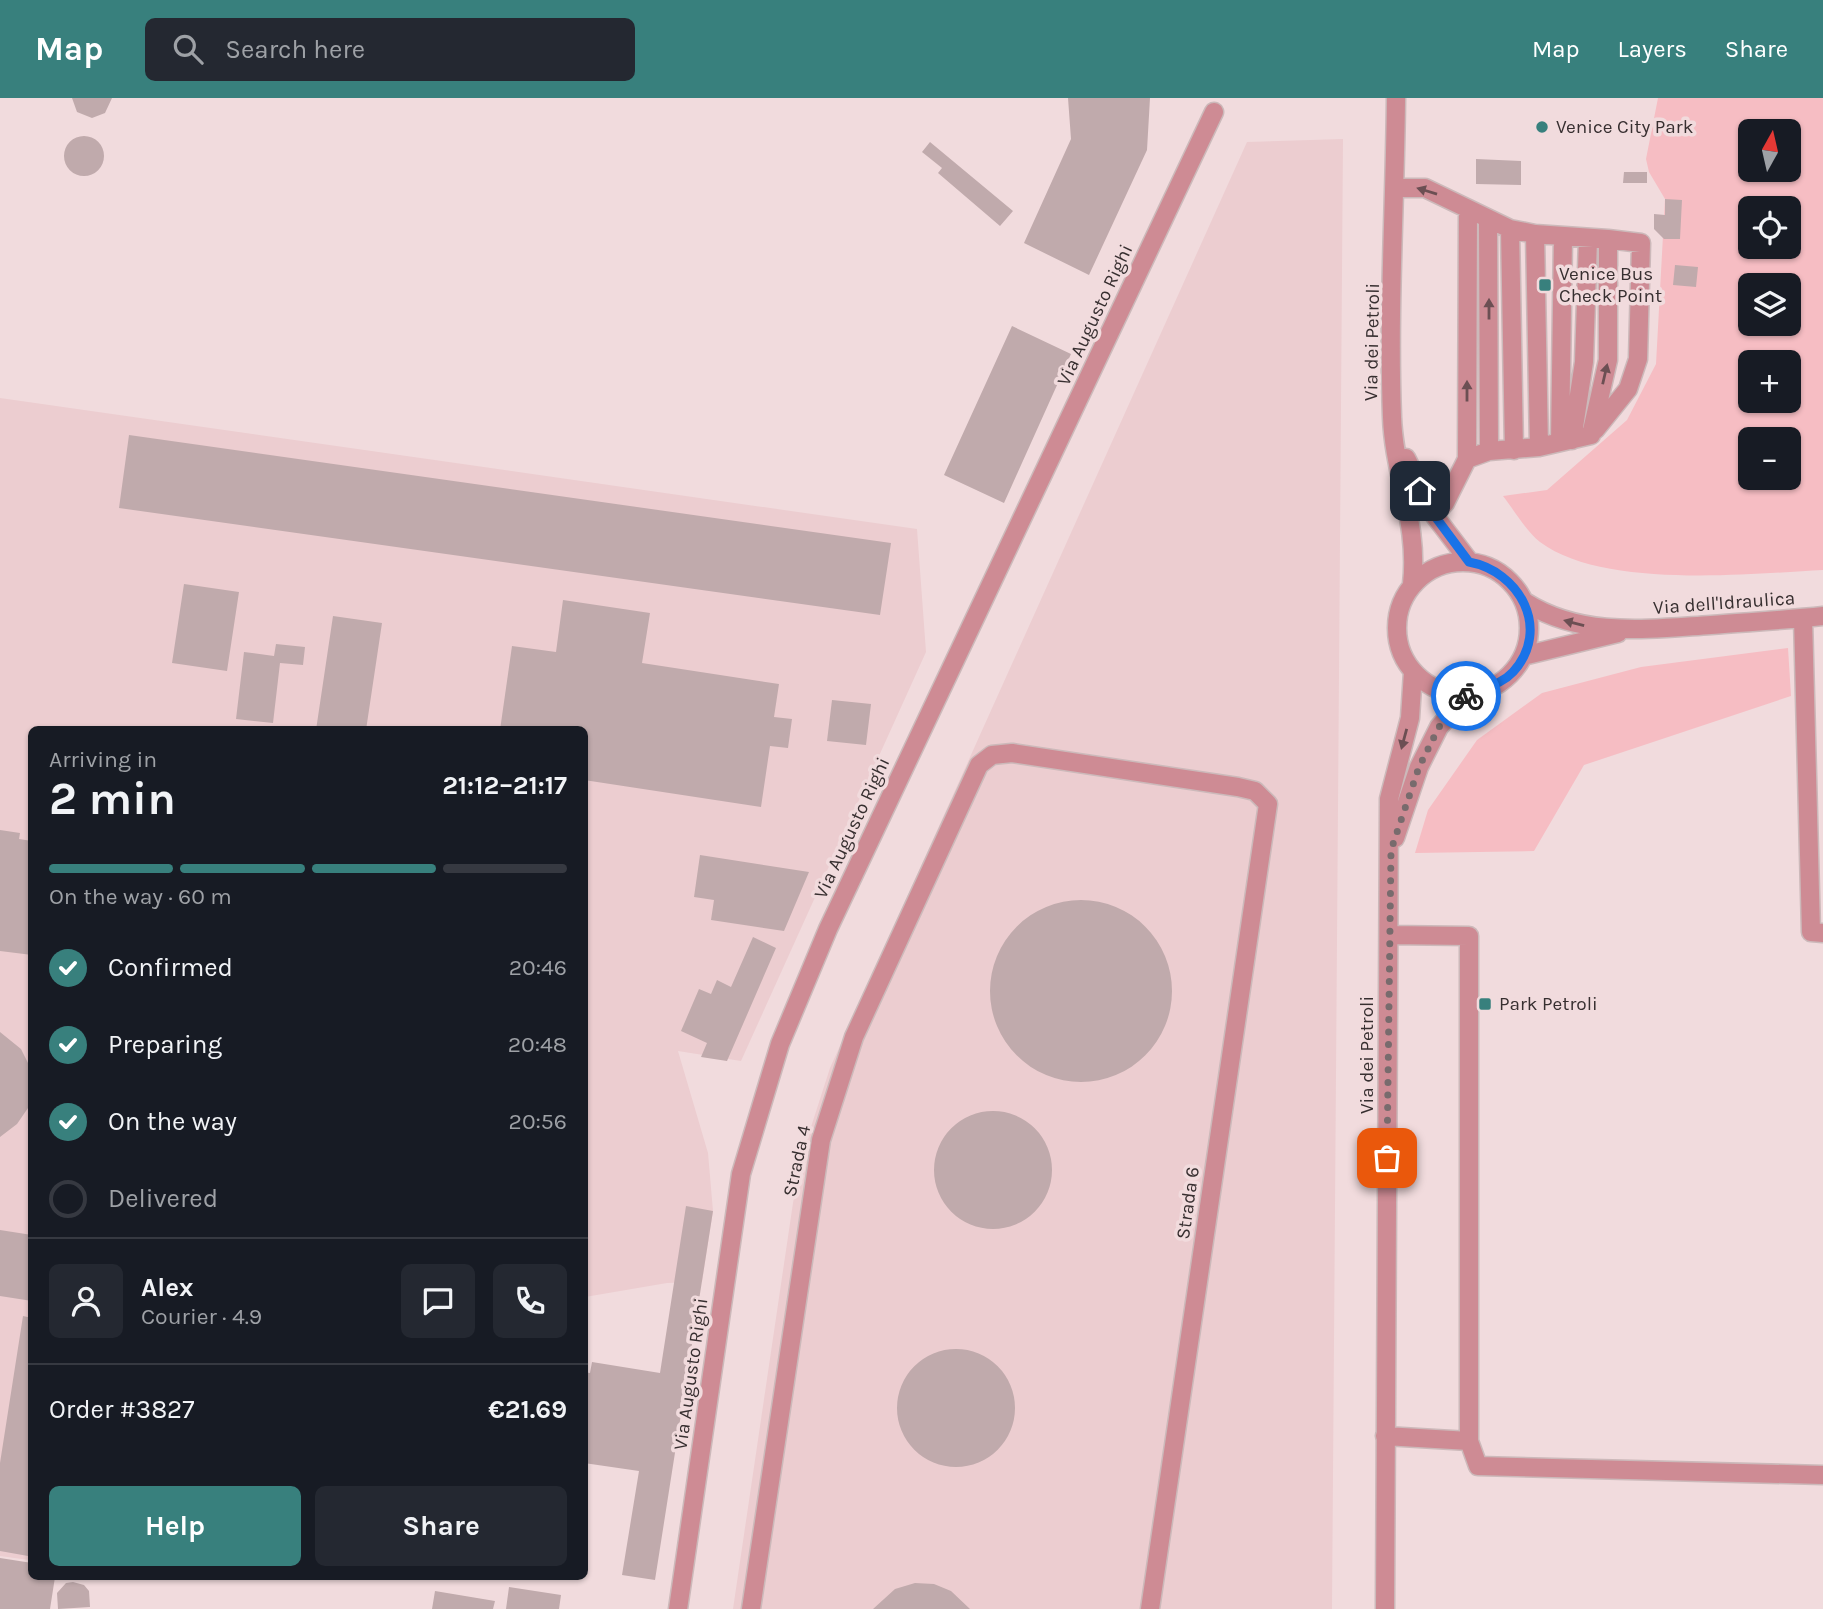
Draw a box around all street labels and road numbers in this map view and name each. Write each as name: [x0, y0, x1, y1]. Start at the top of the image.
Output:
street label: Via Augusto Righi: [1053, 241, 1137, 389]
street label: Via dei Petroli: [1360, 283, 1384, 401]
street label: Via dell'Idraulica: [1652, 587, 1796, 619]
street label: Via Augusto Righi: [810, 754, 894, 902]
street label: Via dei Petroli: [1356, 996, 1378, 1114]
street label: Strada 4: [779, 1123, 815, 1199]
street label: Strada 6: [1172, 1165, 1204, 1241]
street label: Via Augusto Righi: [669, 1297, 713, 1451]

